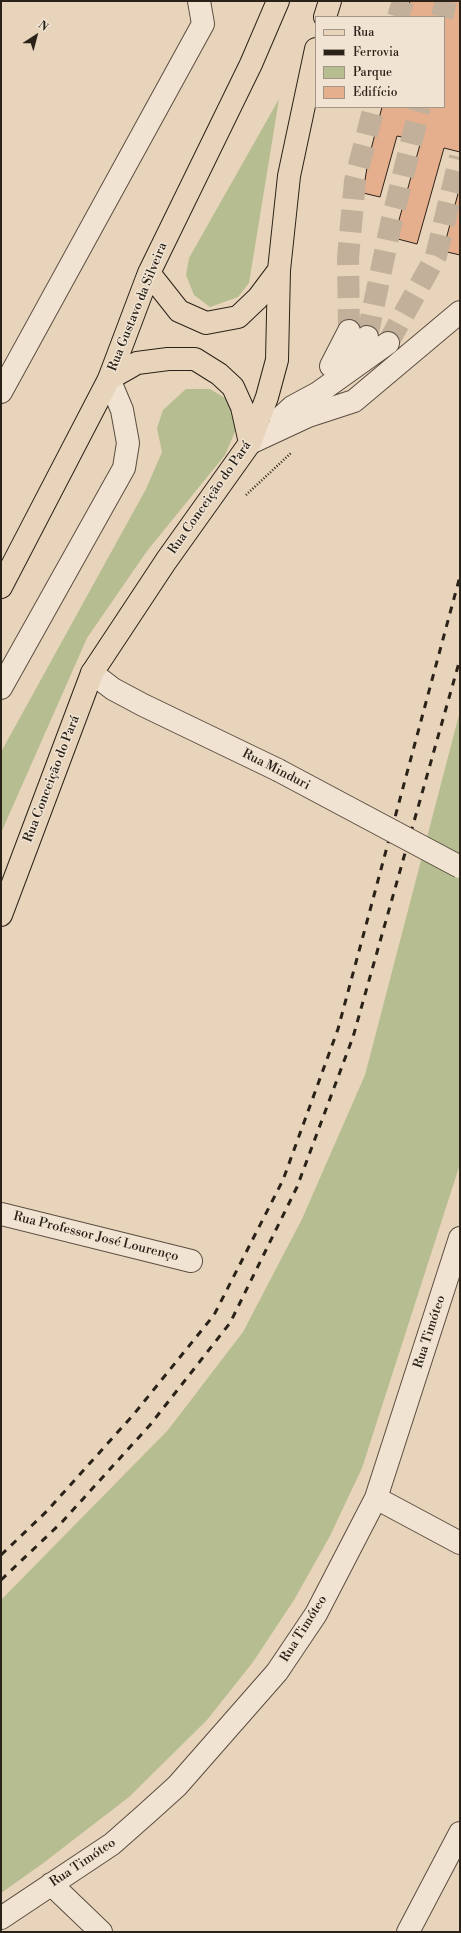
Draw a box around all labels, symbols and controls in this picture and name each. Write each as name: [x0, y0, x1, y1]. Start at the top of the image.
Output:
north arrow: [16, 16, 56, 56]
legend: [315, 16, 445, 108]
text: N: [35, 18, 51, 35]
text: Rua: [353, 25, 374, 40]
text: Ferrovia: [353, 45, 399, 60]
text: Parque: [353, 65, 392, 80]
text: Edifício: [353, 85, 397, 100]
street label: Rua Gustavo da Silveira: [105, 240, 171, 374]
street label: Rua Conceição do Pará: [165, 438, 255, 558]
street label: Rua Conceição do Pará: [21, 713, 83, 845]
street label: Rua Minduri: [239, 746, 313, 794]
street label: Rua Professor José Lourenço: [12, 1209, 180, 1265]
street label: Rua Timóteo: [411, 1293, 449, 1371]
street label: Rua Timóteo: [277, 1593, 331, 1665]
street label: Rua Timóteo: [47, 1835, 119, 1891]

